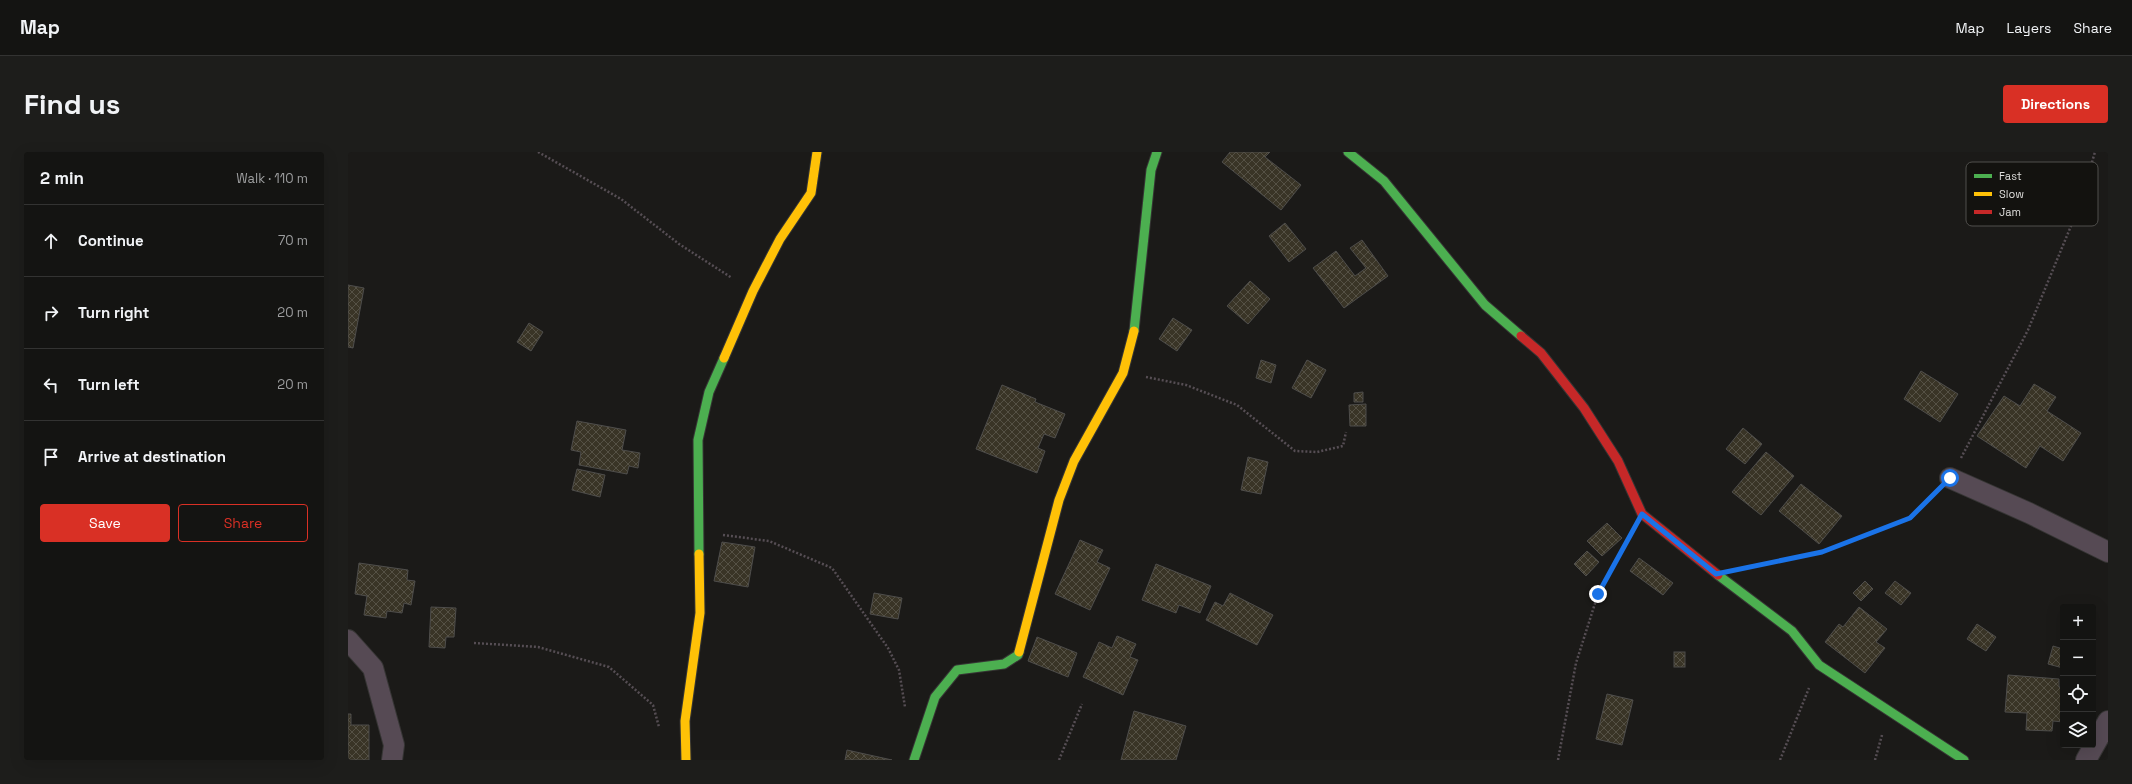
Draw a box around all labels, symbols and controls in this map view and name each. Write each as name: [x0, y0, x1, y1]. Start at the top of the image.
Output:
text: Map: [20, 15, 60, 40]
text: Map: [1955, 19, 1985, 37]
text: Layers: [2007, 19, 2051, 37]
text: Share: [2073, 19, 2112, 37]
button: Directions: [2003, 85, 2108, 123]
text: Find us: [24, 86, 121, 122]
legend: [1966, 162, 2098, 226]
text: 2 min: [40, 167, 84, 189]
text: Fast: [1999, 169, 2022, 183]
text: Walk · 110 m: [236, 170, 308, 187]
text: Slow: [1999, 187, 2024, 201]
text: Jam: [1999, 205, 2021, 219]
icon: ahead: [40, 230, 62, 252]
text: Continue: [78, 231, 144, 250]
text: 70 m: [278, 232, 308, 249]
icon: right: [40, 302, 62, 324]
text: Turn right: [78, 303, 149, 322]
text: 20 m: [277, 304, 308, 321]
icon: left: [40, 374, 62, 396]
text: Turn left: [78, 375, 140, 394]
text: 20 m: [277, 376, 308, 393]
icon: arrive: [40, 446, 62, 468]
text: Arrive at destination: [78, 447, 226, 466]
route start: [1941, 469, 1959, 487]
button: Save: [40, 504, 170, 542]
button: Share: [178, 504, 308, 542]
route end: [1589, 585, 1607, 603]
map controls: [2060, 604, 2096, 748]
button: +: [2060, 604, 2096, 640]
button: −: [2060, 640, 2096, 676]
button: locate: [2060, 676, 2096, 712]
button: layers: [2060, 712, 2096, 748]

